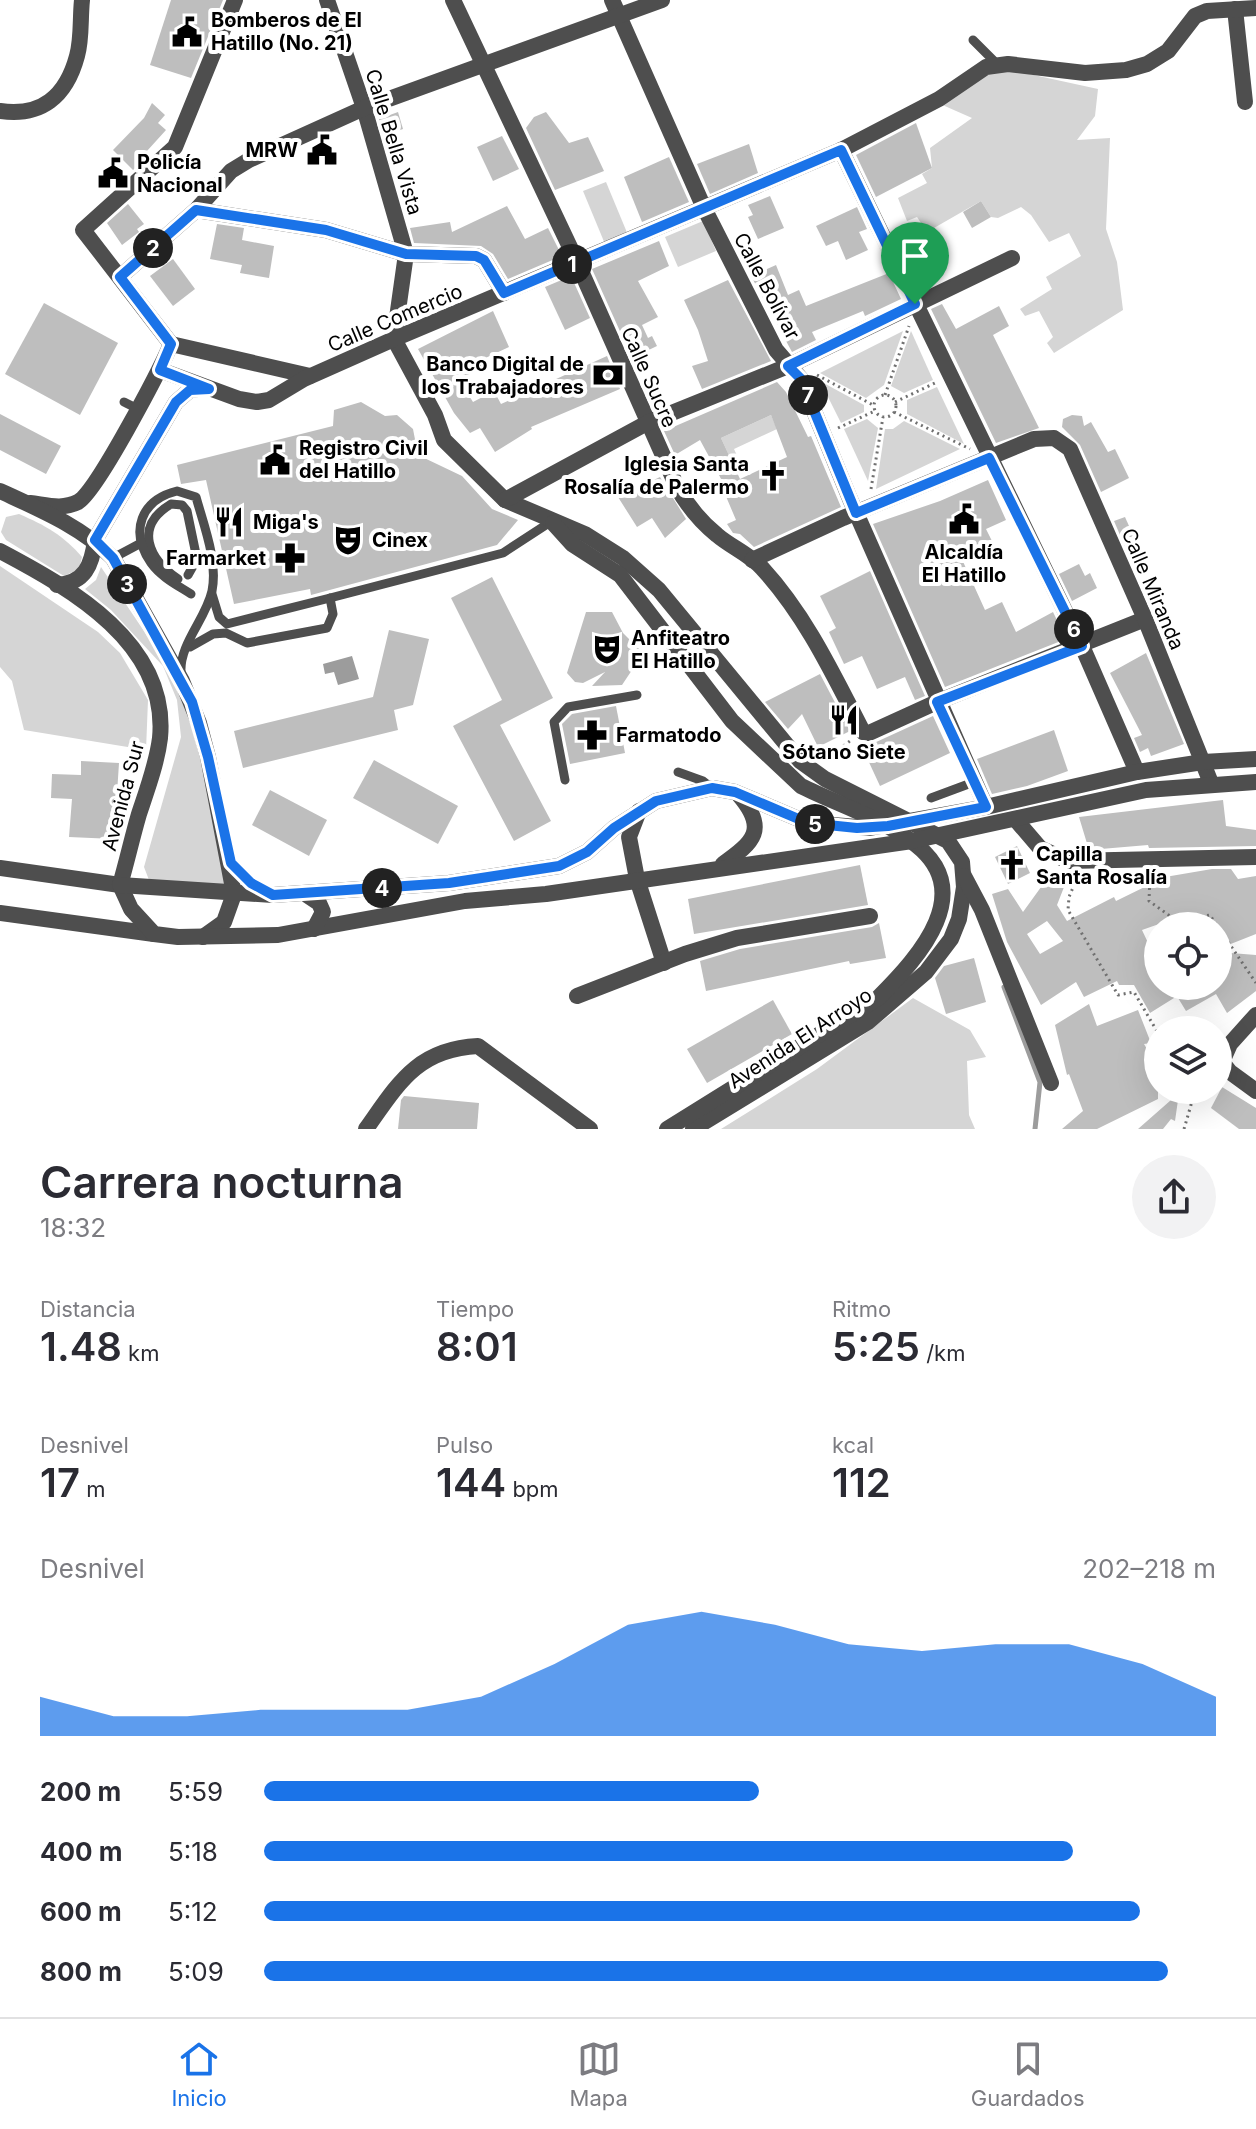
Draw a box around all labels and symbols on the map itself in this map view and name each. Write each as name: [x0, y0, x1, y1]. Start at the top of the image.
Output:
place label: Bomberos de El Hatillo (No. 21): [211, 8, 362, 55]
public building icon: Bomberos de El Hatillo (No. 21): [170, 15, 204, 49]
street label: Calle Bella Vista: [360, 66, 428, 218]
public building icon: MRW: [305, 133, 339, 167]
place label: MRW: [245, 138, 298, 162]
place label: Policía Nacional: [137, 150, 223, 197]
public building icon: Policía Nacional: [96, 156, 130, 190]
pin: [881, 222, 949, 304]
pin: 2: [133, 228, 173, 268]
street label: Calle Bolívar: [729, 229, 805, 344]
pin: 1: [552, 244, 592, 284]
street label: Calle Comercio: [324, 279, 466, 357]
street label: Calle Sucre: [616, 323, 682, 431]
place label: Banco Digital de los Trabajadores: [422, 352, 584, 399]
bank icon: Banco Digital de los Trabajadores: [591, 358, 625, 392]
pin: 7: [788, 375, 828, 415]
place label: Registro Civil del Hatillo: [299, 436, 428, 483]
public building icon: Registro Civil del Hatillo: [258, 443, 292, 477]
place label: Iglesia Santa Rosalía de Palermo: [564, 452, 749, 499]
church icon: Iglesia Santa Rosalía de Palermo: [756, 459, 790, 493]
public building icon: Alcaldía El Hatillo: [947, 502, 981, 536]
restaurant icon: Miga's: [212, 505, 246, 539]
place label: Miga's: [253, 510, 319, 534]
theatre icon: Cinex: [331, 523, 365, 557]
street label: Calle Miranda: [1117, 525, 1189, 653]
place label: Cinex: [372, 528, 428, 552]
place label: Alcaldía El Hatillo: [922, 540, 1006, 587]
pharmacy icon: Farmarket: [273, 541, 307, 575]
place label: Farmarket: [166, 546, 266, 570]
pin: 3: [107, 564, 147, 604]
pin: 6: [1054, 609, 1094, 649]
place label: Anfiteatro El Hatillo: [631, 626, 730, 673]
theatre icon: Anfiteatro El Hatillo: [590, 632, 624, 666]
restaurant icon: Sótano Siete: [827, 703, 861, 737]
pharmacy icon: Farmatodo: [575, 718, 609, 752]
place label: Farmatodo: [616, 723, 721, 747]
street label: Avenida Sur: [97, 738, 149, 854]
place label: Sótano Siete: [782, 740, 906, 764]
pin: 5: [795, 804, 835, 844]
place label: Capilla Santa Rosalía: [1036, 842, 1167, 889]
church icon: Capilla Santa Rosalía: [995, 848, 1029, 882]
pin: 4: [362, 868, 402, 908]
street label: Avenida El Arroyo: [724, 983, 876, 1093]

